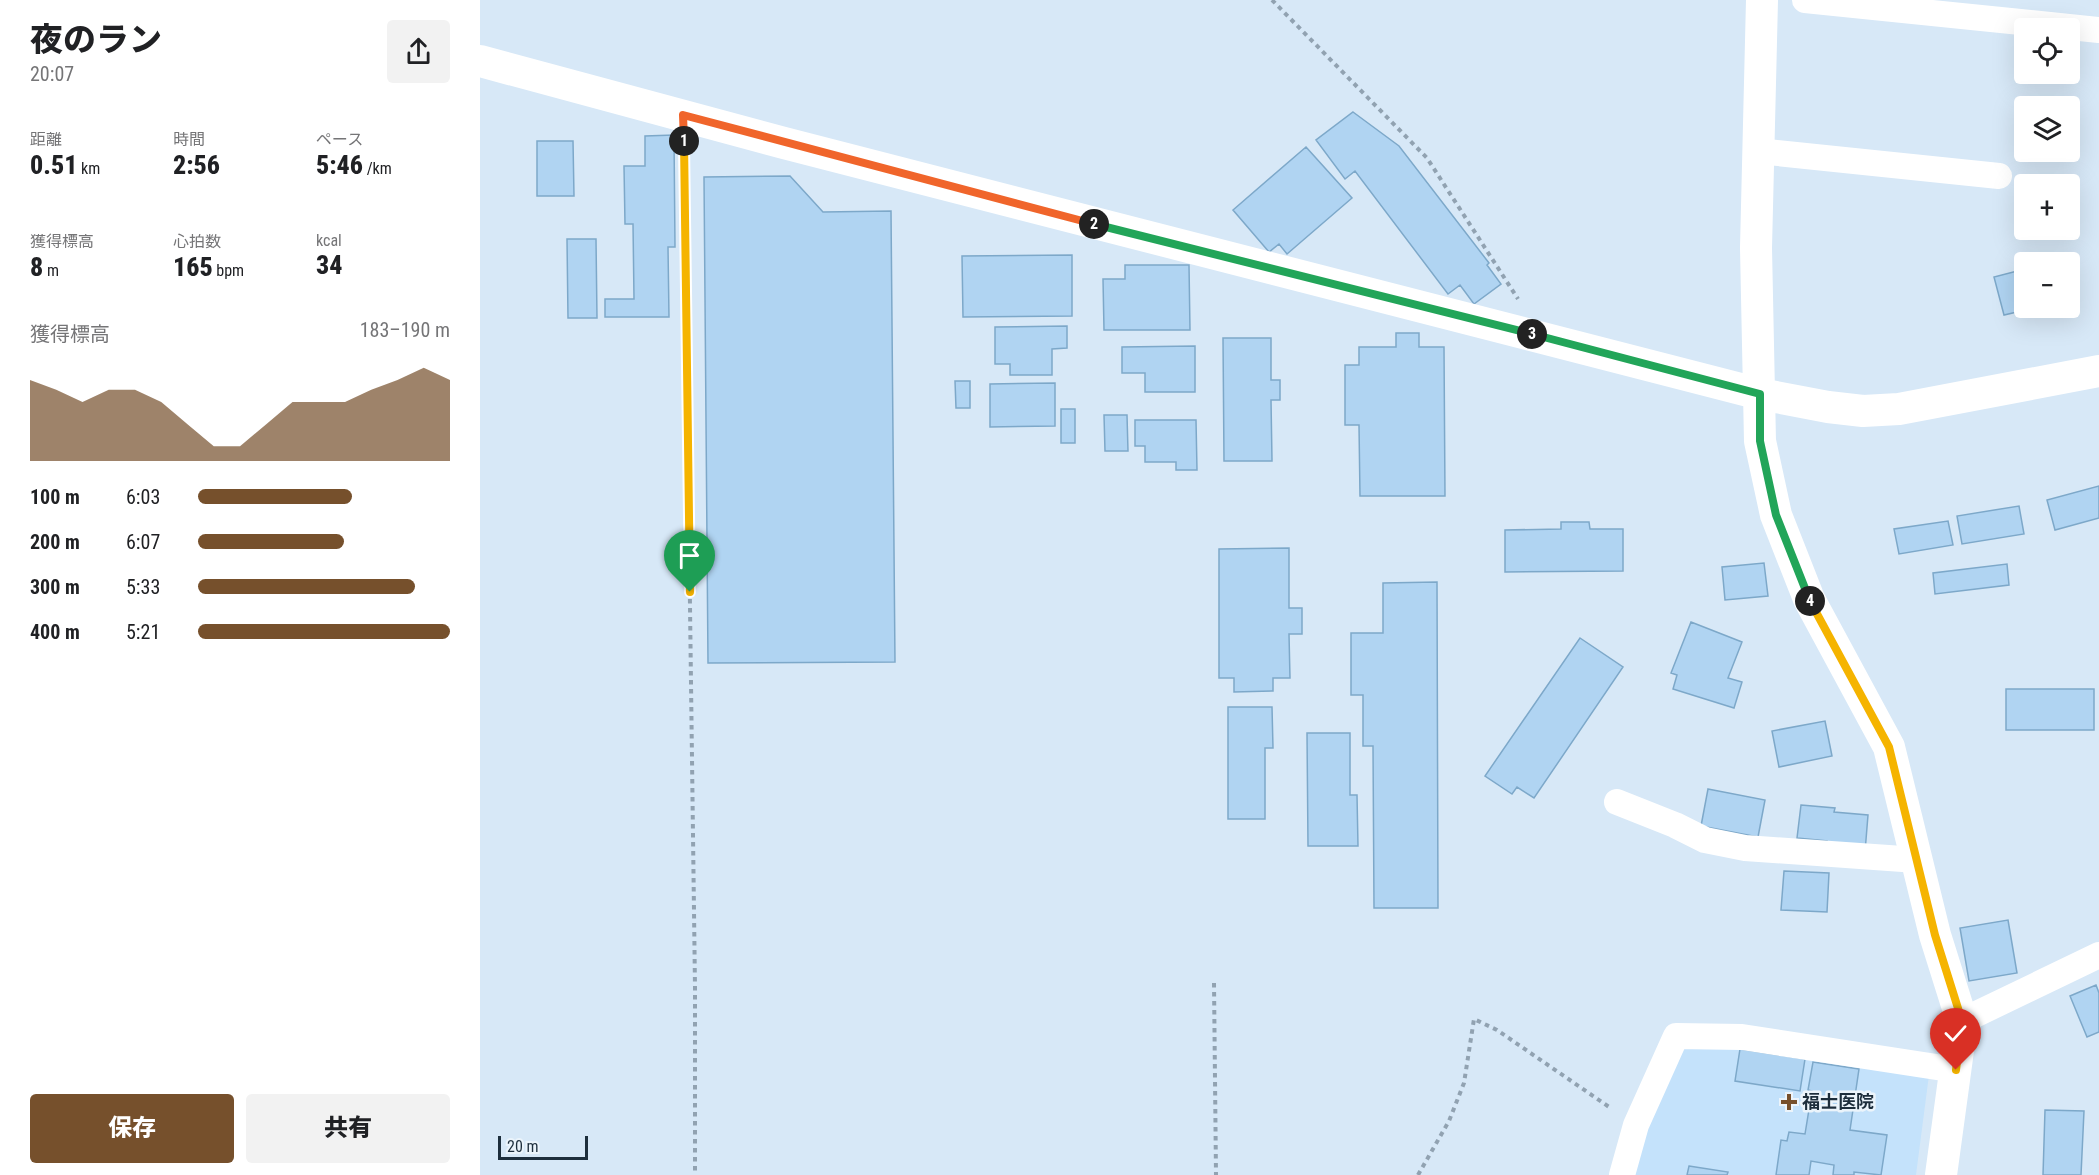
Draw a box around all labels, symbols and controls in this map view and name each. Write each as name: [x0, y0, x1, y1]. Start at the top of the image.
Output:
map controls: [2014, 18, 2080, 318]
button: locate: [2014, 18, 2080, 84]
text: 夜のラン: [30, 20, 162, 59]
button: share: [387, 20, 450, 83]
text: 20:07: [30, 62, 74, 86]
button: layers: [2014, 96, 2080, 162]
pin: 1: [669, 126, 699, 156]
text: 距離: [30, 130, 62, 149]
text: 時間: [173, 130, 205, 149]
text: ペース: [316, 130, 363, 149]
text: 1: [680, 131, 688, 150]
text: 0.51: [30, 150, 77, 180]
text: 2:56: [173, 150, 220, 180]
text: 5:46: [316, 150, 363, 180]
text: km: [77, 159, 100, 178]
text: /km: [363, 159, 392, 178]
button: +: [2014, 174, 2080, 240]
pin: 2: [1079, 209, 1109, 239]
text: 2: [1090, 214, 1098, 233]
text: kcal: [316, 231, 342, 250]
text: 獲得標高: [30, 232, 94, 251]
text: 心拍数: [173, 232, 221, 251]
text: 34: [316, 250, 342, 280]
text: 8: [30, 252, 43, 282]
text: 165: [173, 252, 213, 282]
button: −: [2014, 252, 2080, 318]
text: m: [43, 261, 59, 280]
text: bpm: [213, 261, 244, 280]
text: 183–190 m: [360, 318, 450, 342]
pin: 3: [1517, 319, 1547, 349]
text: 獲得標高: [30, 322, 110, 346]
text: 3: [1528, 324, 1536, 343]
text: 100 m: [30, 485, 80, 509]
text: 6:03: [126, 485, 160, 509]
text: 200 m: [30, 530, 80, 554]
text: 6:07: [126, 530, 160, 554]
pin: [664, 530, 715, 592]
icon: arrive: [673, 539, 706, 572]
text: 300 m: [30, 575, 80, 599]
text: 5:33: [126, 575, 160, 599]
pin: 4: [1795, 586, 1825, 616]
text: 4: [1806, 591, 1814, 610]
text: 400 m: [30, 620, 80, 644]
text: 5:21: [126, 620, 160, 644]
pin: [1930, 1008, 1981, 1070]
icon: check: [1939, 1017, 1972, 1050]
place label: 福士医院: [1802, 1091, 1874, 1112]
marker: 福士医院: [1780, 1093, 1798, 1111]
button: 保存: [30, 1094, 234, 1163]
button: 共有: [246, 1094, 450, 1163]
scale bar: [498, 1133, 588, 1160]
text: 20 m: [507, 1137, 539, 1156]

